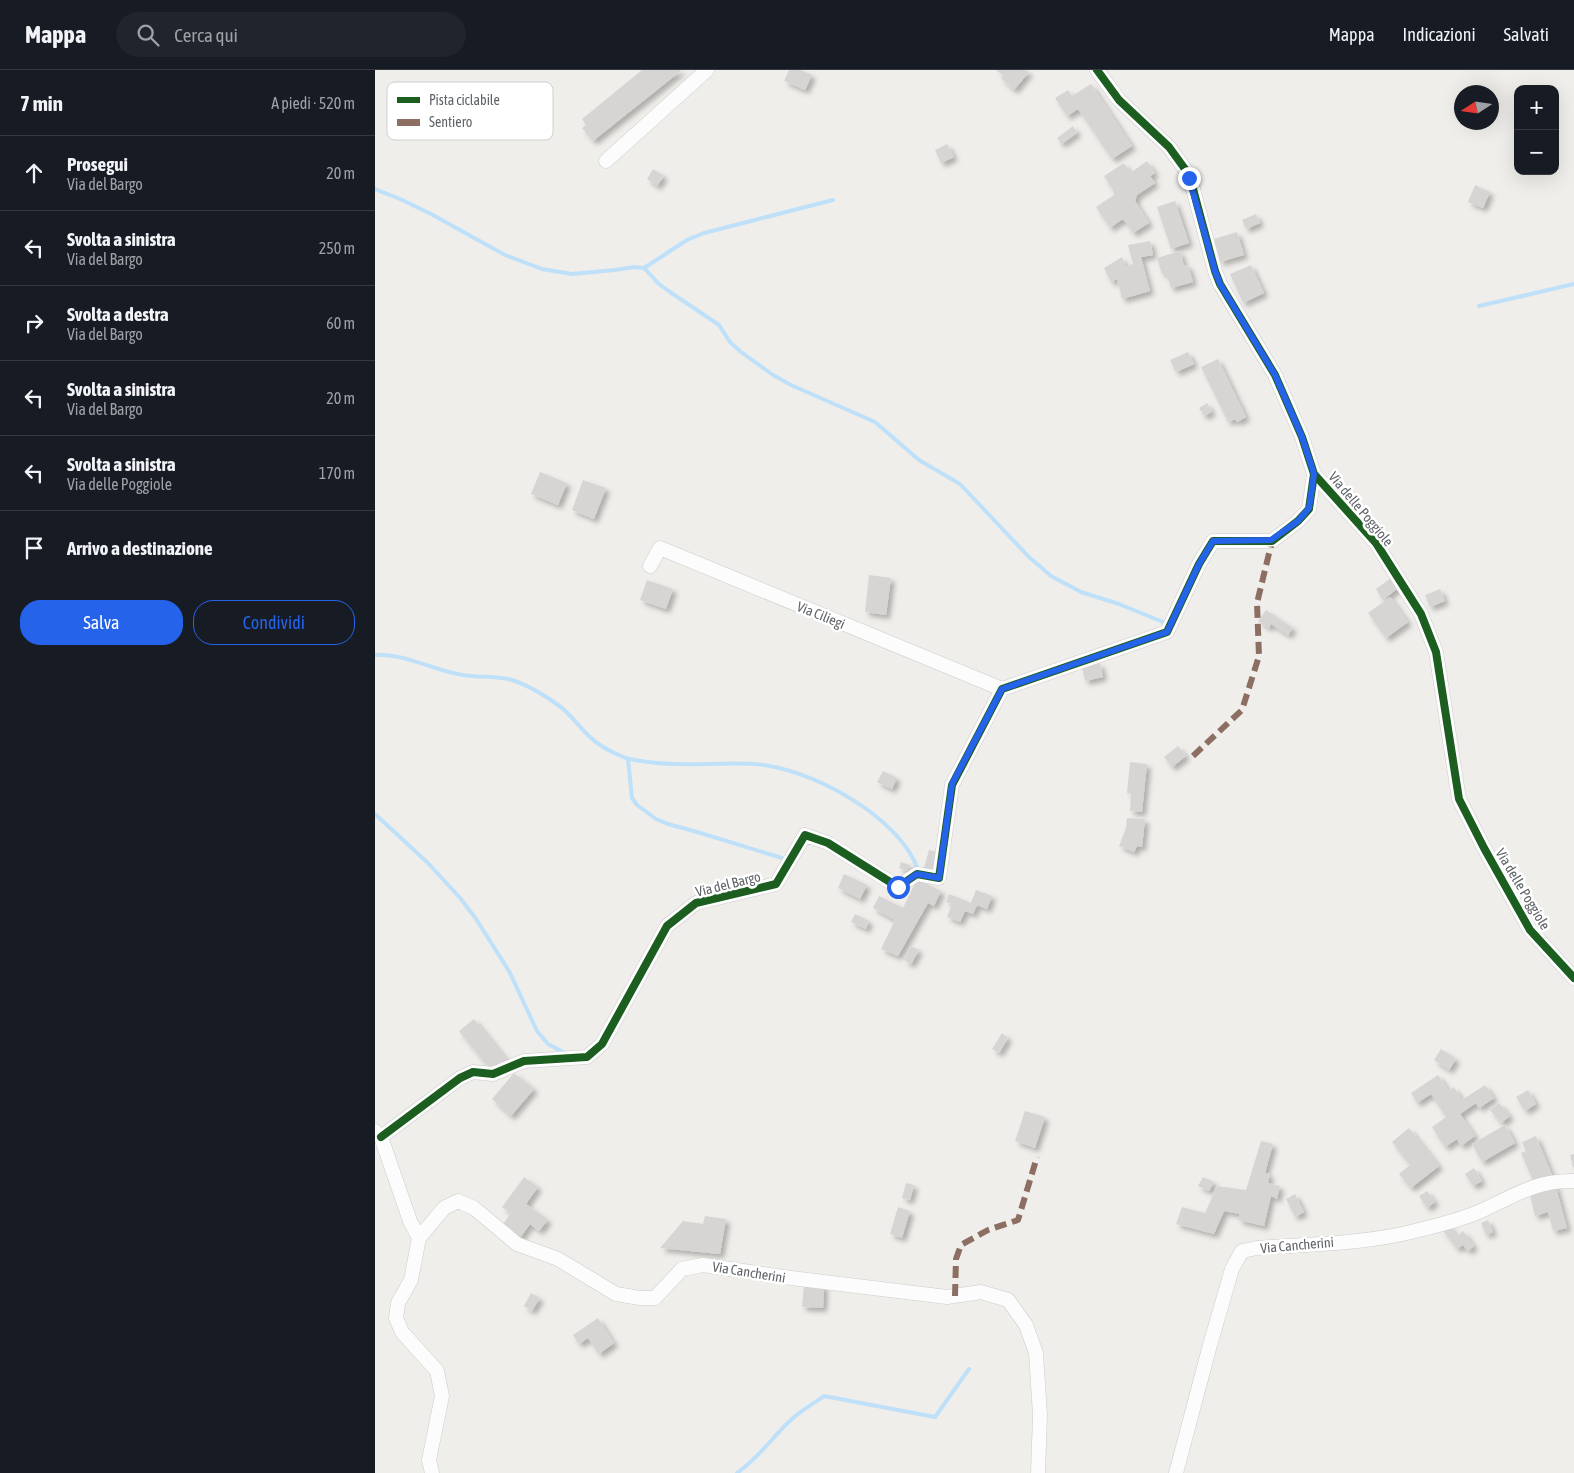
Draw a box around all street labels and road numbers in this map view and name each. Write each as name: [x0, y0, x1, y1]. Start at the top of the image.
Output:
street label: Via delle Poggiole: [1325, 469, 1397, 549]
street label: Via Ciliegi: [795, 598, 847, 632]
street label: Via delle Poggiole: [1492, 846, 1554, 932]
street label: Via del Bargo: [694, 868, 762, 900]
street label: Via Cancherini: [1260, 1234, 1334, 1256]
street label: Via Cancherini: [711, 1258, 787, 1286]

